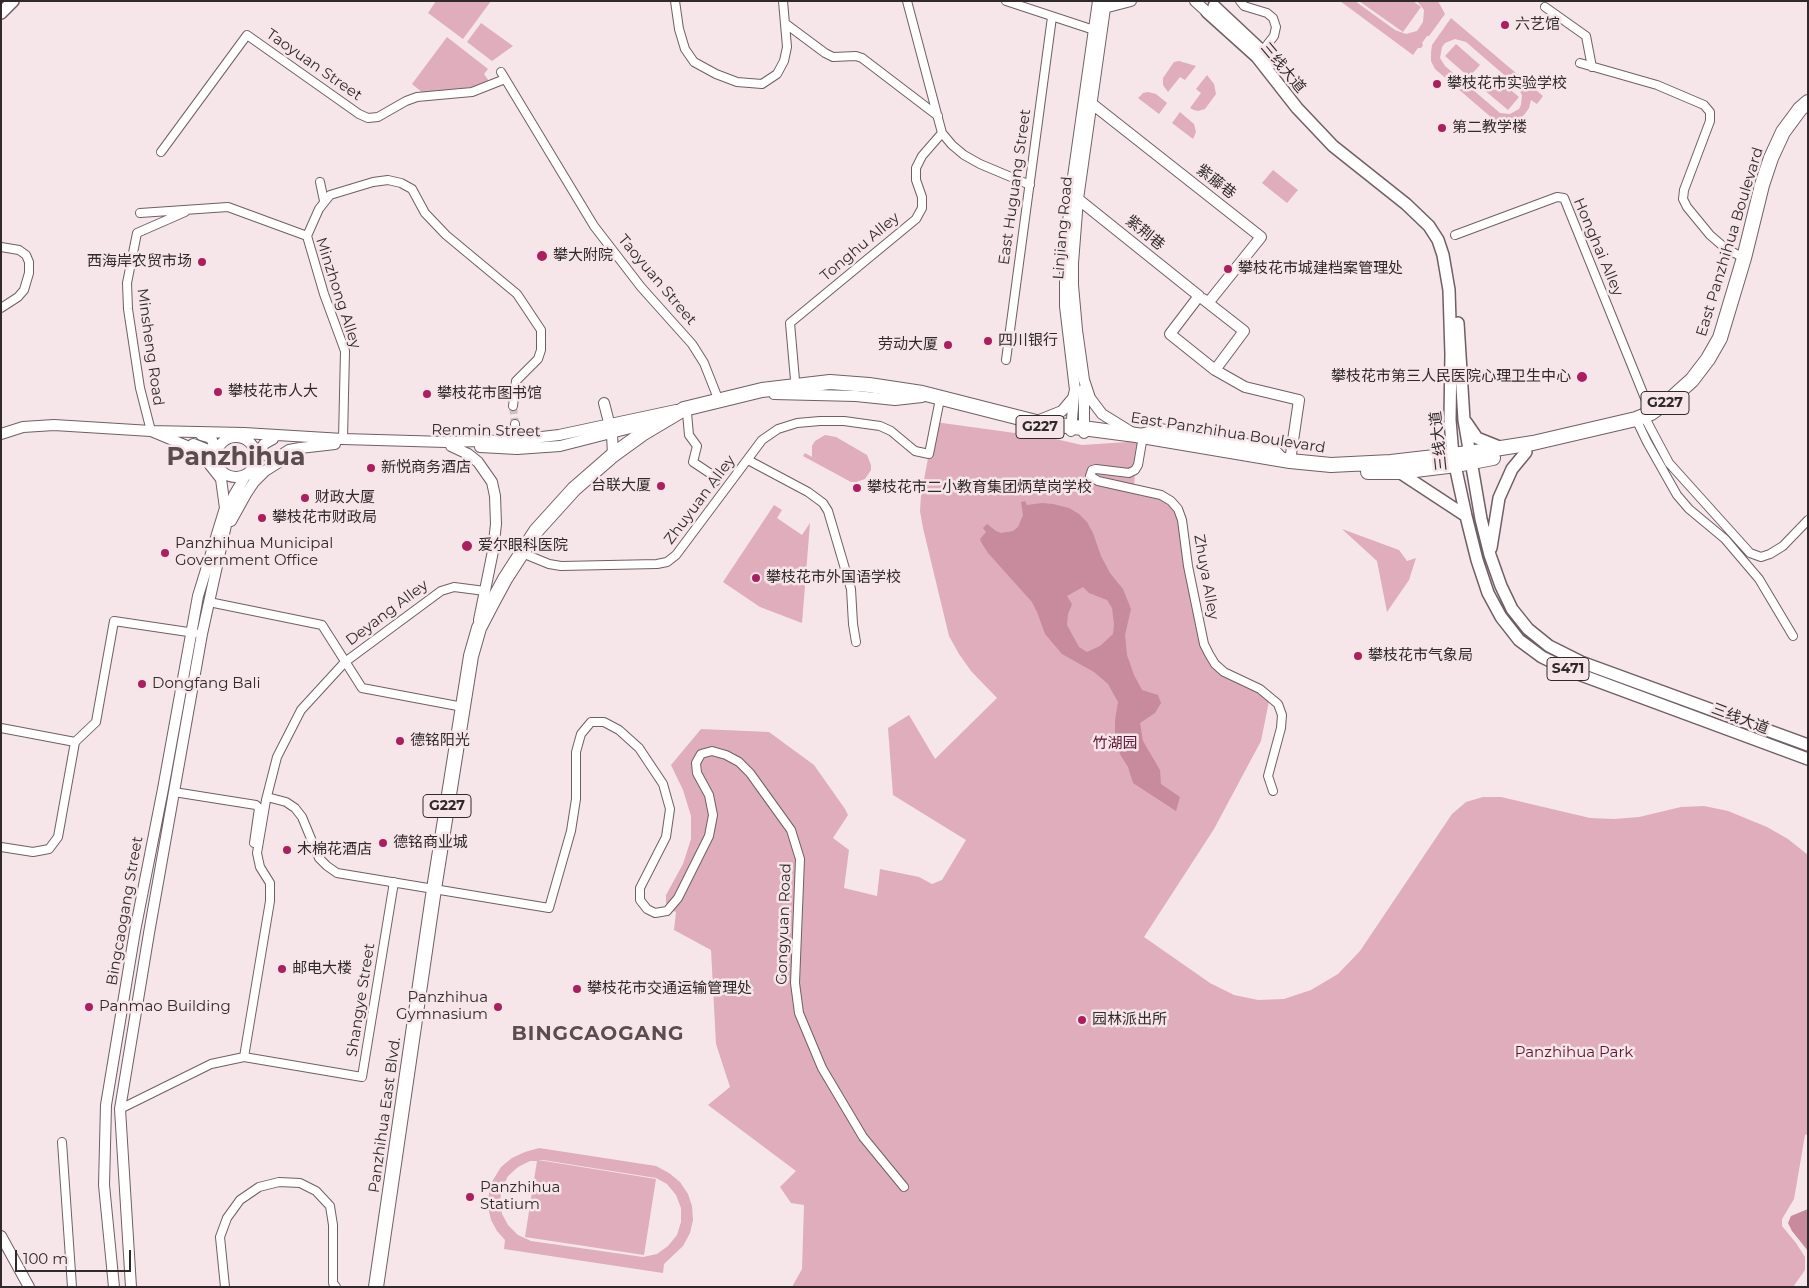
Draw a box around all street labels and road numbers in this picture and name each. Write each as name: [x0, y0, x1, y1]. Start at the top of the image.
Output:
street label: Taoyuan Street: [263, 25, 365, 105]
street label: 三线大道: [1257, 39, 1309, 97]
street label: East Huguang Street: [995, 108, 1035, 266]
street label: East Panzhihua Boulevard: [1693, 145, 1767, 339]
street label: 紫藤巷: [1193, 161, 1239, 203]
street label: Linjiang Road: [1050, 176, 1076, 280]
street label: Honghai Alley: [1569, 195, 1627, 299]
street label: Tonghu Alley: [817, 209, 903, 285]
street label: 紫荆巷: [1122, 212, 1168, 254]
street label: Taoyuan Street: [614, 231, 700, 329]
street label: Minzhong Alley: [312, 235, 364, 351]
street label: Minsheng Road: [133, 287, 167, 407]
road number: G227: [1641, 392, 1689, 414]
street label: East Panzhihua Boulevard: [1129, 409, 1327, 457]
street label: 三线大道: [1427, 410, 1451, 472]
road number: G227: [1016, 416, 1064, 438]
street label: Renmin Street: [431, 421, 541, 441]
street label: Zhuyuan Alley: [661, 452, 739, 548]
street label: Zhuya Alley: [1190, 533, 1222, 621]
street label: Deyang Alley: [342, 576, 432, 650]
road number: S471: [1547, 658, 1589, 681]
street label: 三线大道: [1709, 700, 1771, 738]
road number: G227: [423, 794, 471, 818]
street label: Bingcaogang Street: [103, 835, 147, 987]
street label: Gongyuan Road: [773, 863, 795, 985]
street label: Shangye Street: [343, 942, 379, 1058]
street label: Panzhihua East Blvd.: [365, 1036, 405, 1194]

